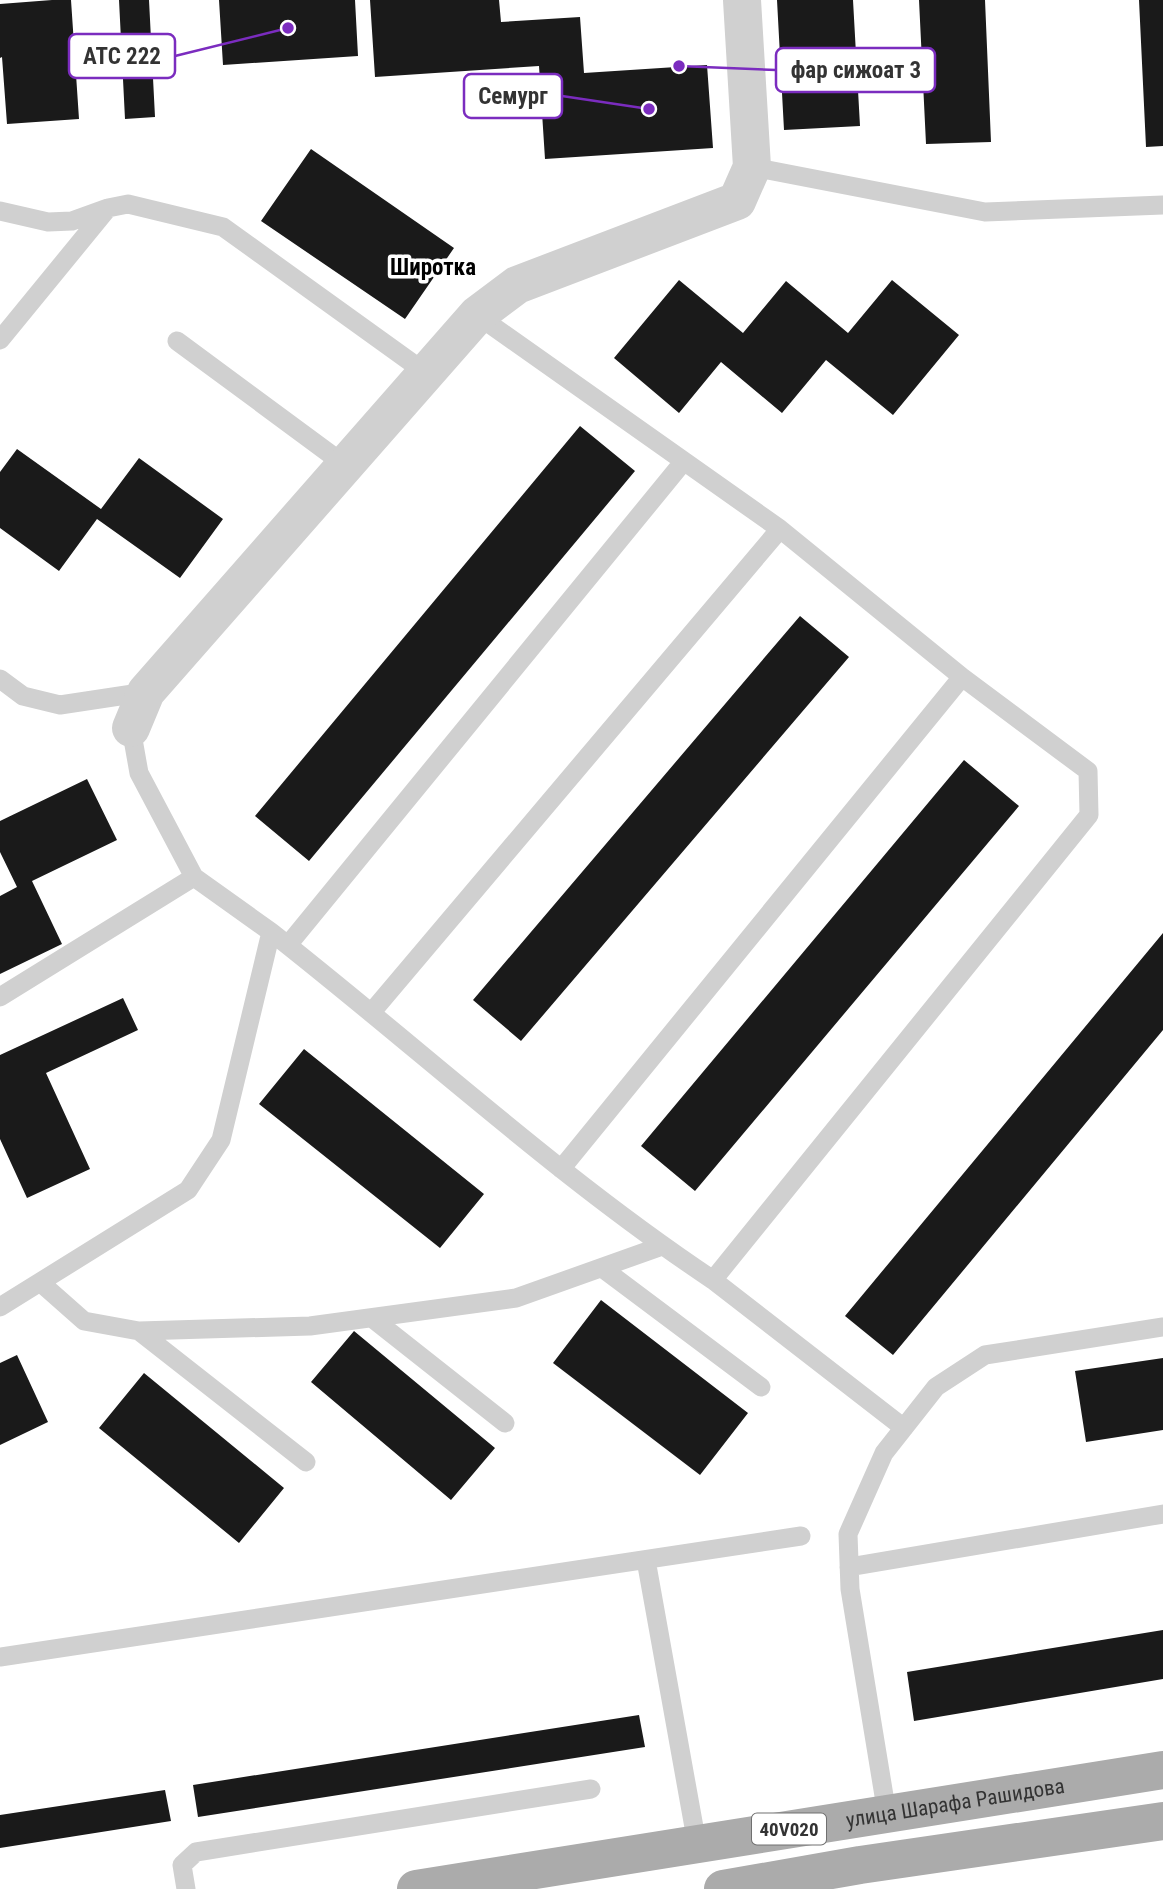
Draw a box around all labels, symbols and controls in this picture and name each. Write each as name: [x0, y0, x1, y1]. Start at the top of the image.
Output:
callout: АТС 222: [69, 34, 175, 78]
text: АТС 222: [83, 43, 161, 70]
callout: фар сижоат 3: [776, 48, 935, 92]
text: фар сижоат 3: [791, 57, 921, 84]
callout: Семург: [464, 74, 562, 118]
text: Семург: [478, 83, 548, 110]
district label: Широтка: [390, 254, 476, 281]
street label: улица Шарафа Рашидова: [844, 1774, 1066, 1832]
road number: 40V020: [752, 1814, 826, 1844]

